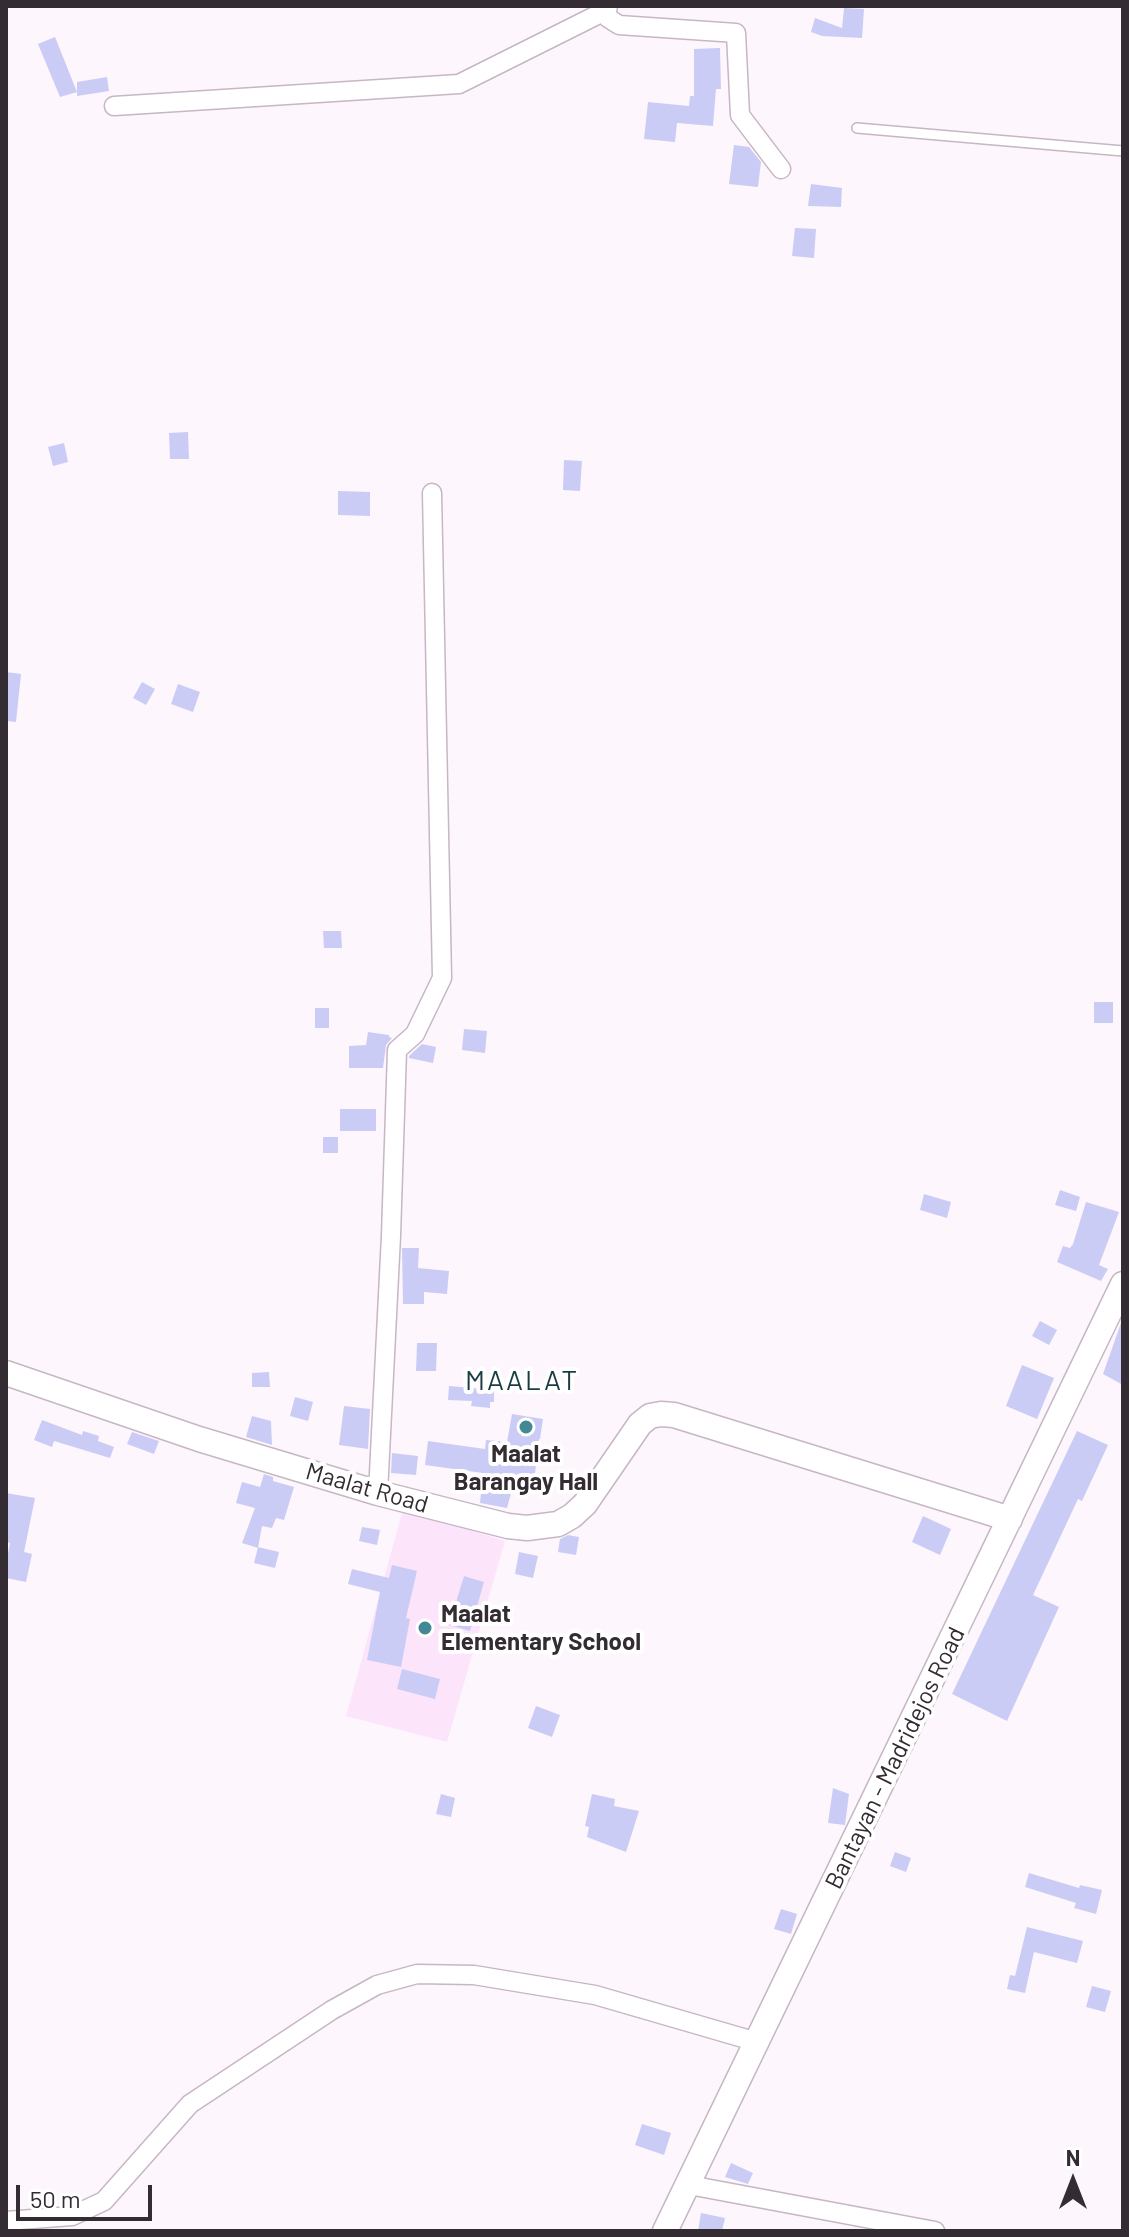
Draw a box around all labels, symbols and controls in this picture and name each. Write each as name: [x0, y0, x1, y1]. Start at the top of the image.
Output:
district label: MAALAT: [465, 1364, 579, 1398]
marker: Maalat Barangay Hall: [517, 1418, 535, 1436]
place label: Maalat Barangay Hall: [454, 1440, 598, 1496]
street label: Maalat Road: [302, 1457, 432, 1519]
place label: Maalat Elementary School: [441, 1600, 641, 1656]
marker: Maalat Elementary School: [416, 1619, 434, 1637]
street label: Bantayan - Madridejos Road: [819, 1622, 971, 1894]
north arrow: [1033, 2141, 1113, 2221]
text: N: [1066, 2144, 1080, 2170]
scale bar: [20, 2169, 156, 2219]
text: 50 m: [30, 2184, 81, 2213]

